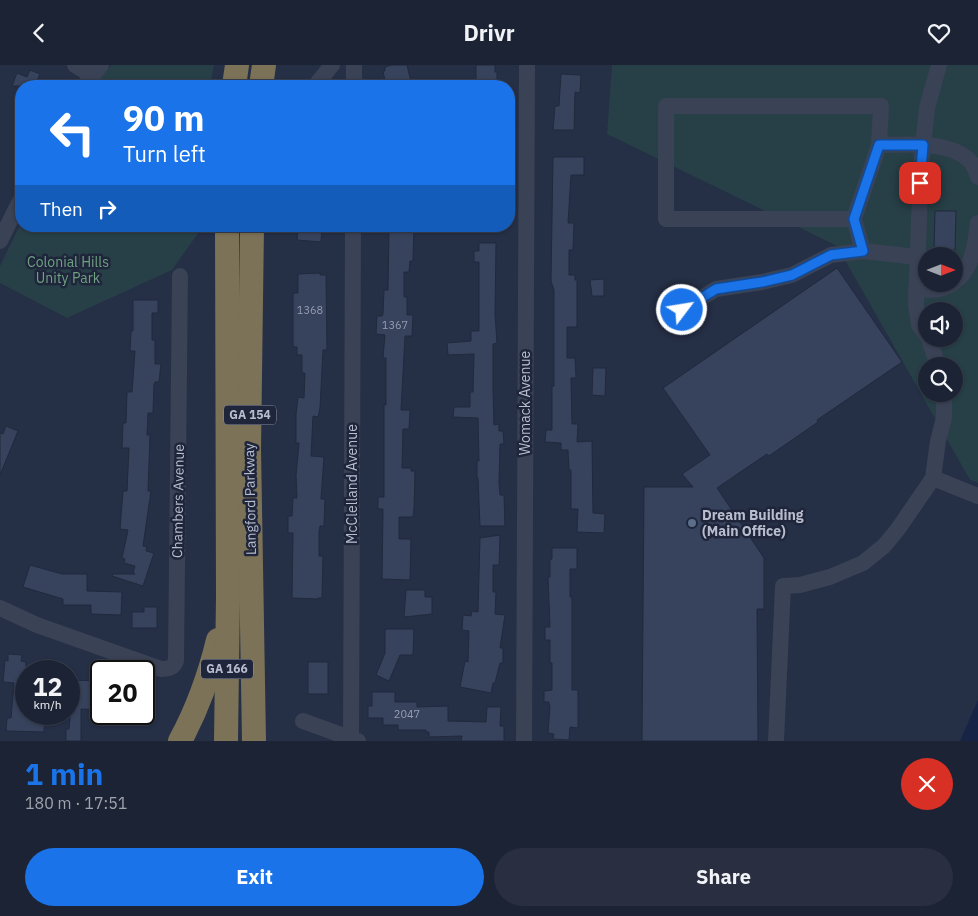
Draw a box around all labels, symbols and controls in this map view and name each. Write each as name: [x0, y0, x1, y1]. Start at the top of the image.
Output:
text: Drivr: [463, 18, 515, 47]
icon: back: [25, 19, 53, 47]
icon: heart: [925, 19, 953, 47]
text: 90 m: [123, 95, 205, 141]
icon: left: [40, 100, 105, 165]
text: Turn left: [123, 139, 206, 168]
pin: [899, 162, 941, 204]
icon: arrive: [906, 169, 934, 197]
icon: right: [93, 195, 121, 223]
text: Then: [40, 197, 83, 221]
north arrow: [918, 247, 962, 293]
map controls: [918, 247, 963, 402]
park label: Colonial Hills Unity Park: [27, 253, 109, 287]
position arrow: [655, 283, 707, 335]
button: sound: [918, 302, 963, 347]
house number: 1368: [297, 303, 323, 317]
house number: 1367: [382, 318, 408, 332]
street label: Womack Avenue: [516, 351, 534, 455]
button: search: [918, 357, 963, 402]
road number: GA 154: [224, 405, 276, 425]
street label: McClelland Avenue: [343, 424, 361, 544]
street label: Chambers Avenue: [168, 443, 188, 558]
street label: Langford Parkway: [240, 443, 260, 555]
place label: Dream Building (Main Office): [702, 506, 804, 540]
marker: Dream Building (Main Office): [686, 517, 698, 529]
road number: GA 166: [201, 659, 253, 679]
speed limit sign: 20: [90, 660, 155, 725]
text: 12: [32, 670, 63, 703]
text: km/h: [33, 697, 62, 712]
house number: 2047: [394, 707, 420, 721]
text: 1 min: [25, 754, 103, 793]
button: close: [901, 758, 953, 810]
text: 180 m · 17:51: [25, 793, 127, 813]
button: Exit: [25, 848, 484, 906]
button: Share: [494, 848, 953, 906]

